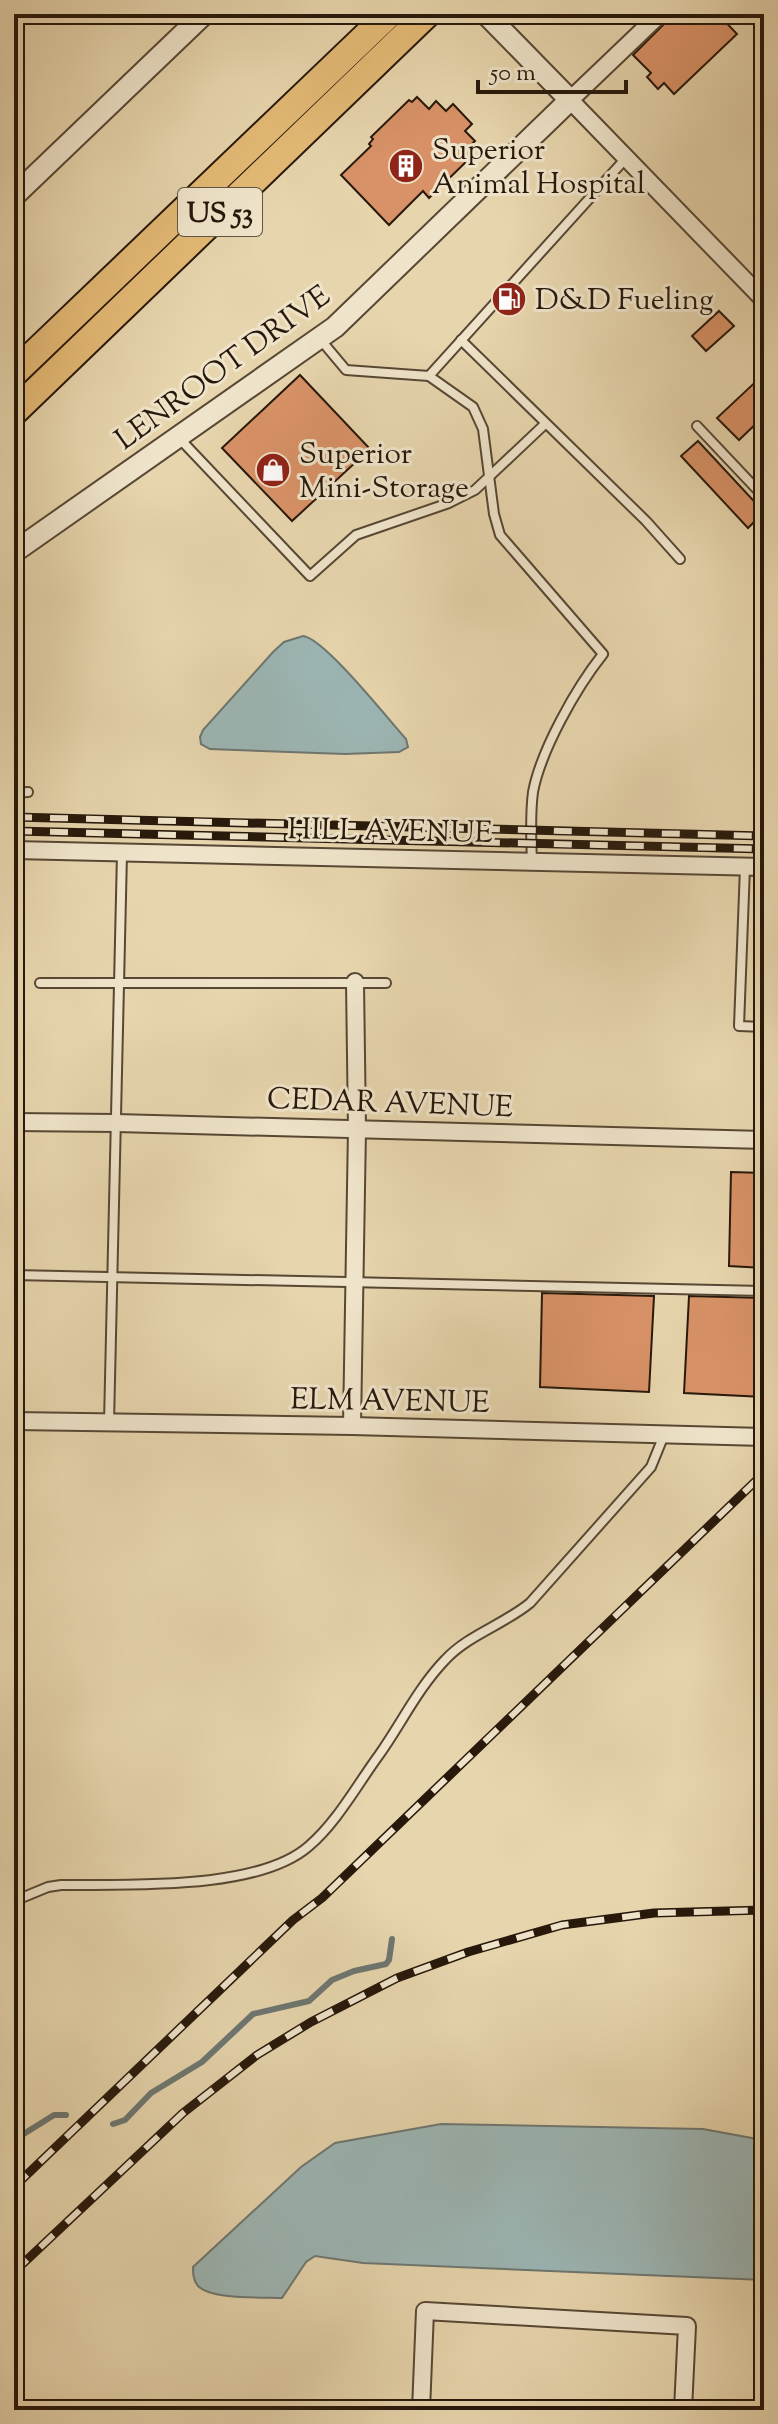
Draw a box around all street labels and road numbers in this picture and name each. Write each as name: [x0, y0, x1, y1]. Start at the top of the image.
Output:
road number: US 53: [178, 188, 262, 236]
street label: LENROOT DRIVE: [107, 276, 340, 462]
street label: HILL AVENUE: [287, 809, 493, 856]
street label: CEDAR AVENUE: [266, 1079, 514, 1130]
street label: ELM AVENUE: [290, 1379, 490, 1426]

